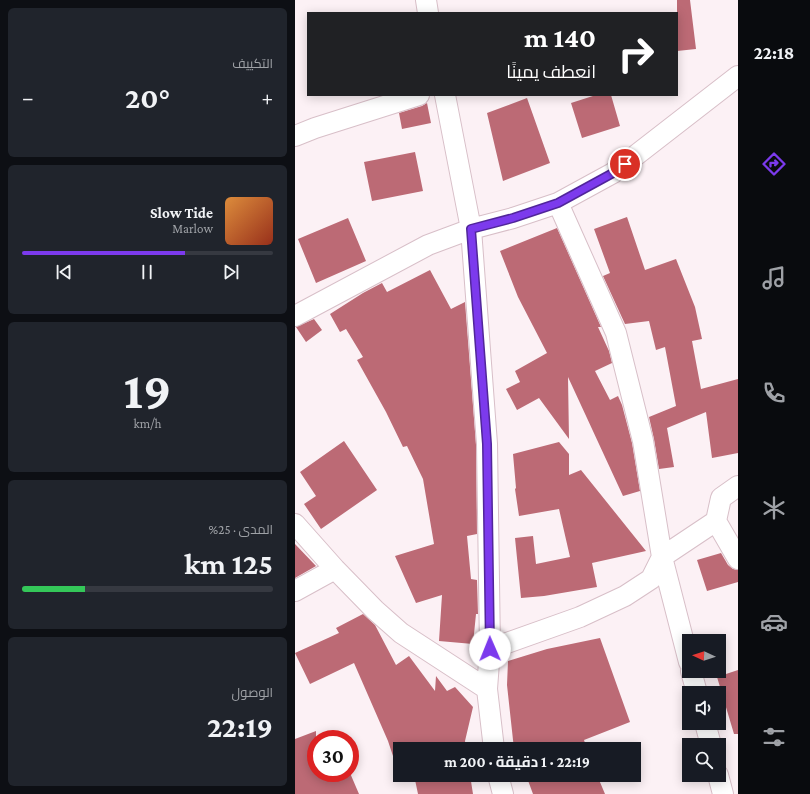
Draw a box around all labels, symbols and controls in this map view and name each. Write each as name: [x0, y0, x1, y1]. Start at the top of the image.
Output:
text: 140 m: [524, 22, 596, 53]
icon: right: [610, 28, 662, 80]
text: 22:18: [754, 43, 794, 63]
text: التكييف: [232, 56, 273, 71]
text: انعطف يمينًا: [506, 62, 596, 82]
text: 20°: [125, 81, 170, 114]
text: −: [22, 85, 34, 110]
text: +: [261, 85, 273, 110]
pin: [608, 147, 642, 181]
icon: directions: [760, 150, 788, 178]
icon: arrive: [614, 153, 636, 175]
text: Slow Tide: [150, 205, 213, 221]
text: Marlow: [172, 221, 213, 236]
icon: previous: [53, 261, 75, 283]
icon: pause: [136, 261, 158, 283]
icon: next: [220, 261, 242, 283]
icon: music: [760, 264, 788, 292]
text: 19: [124, 361, 171, 419]
icon: phone: [760, 379, 788, 407]
text: km/h: [133, 416, 162, 431]
icon: climate: [760, 494, 788, 522]
text: المدى · 25%: [209, 522, 273, 537]
text: 125 km: [184, 547, 273, 580]
icon: car: [760, 608, 788, 636]
position arrow: [469, 628, 511, 670]
north arrow: [682, 634, 726, 678]
map controls: [682, 634, 726, 782]
text: الوصول: [232, 685, 273, 700]
button: sound: [682, 686, 726, 730]
text: 22:19: [207, 710, 273, 743]
icon: filters: [760, 723, 788, 751]
speed limit sign: 30: [307, 730, 359, 782]
button: search: [682, 738, 726, 782]
text: 22:19 · 1 دقيقة · 200 m: [444, 754, 590, 770]

